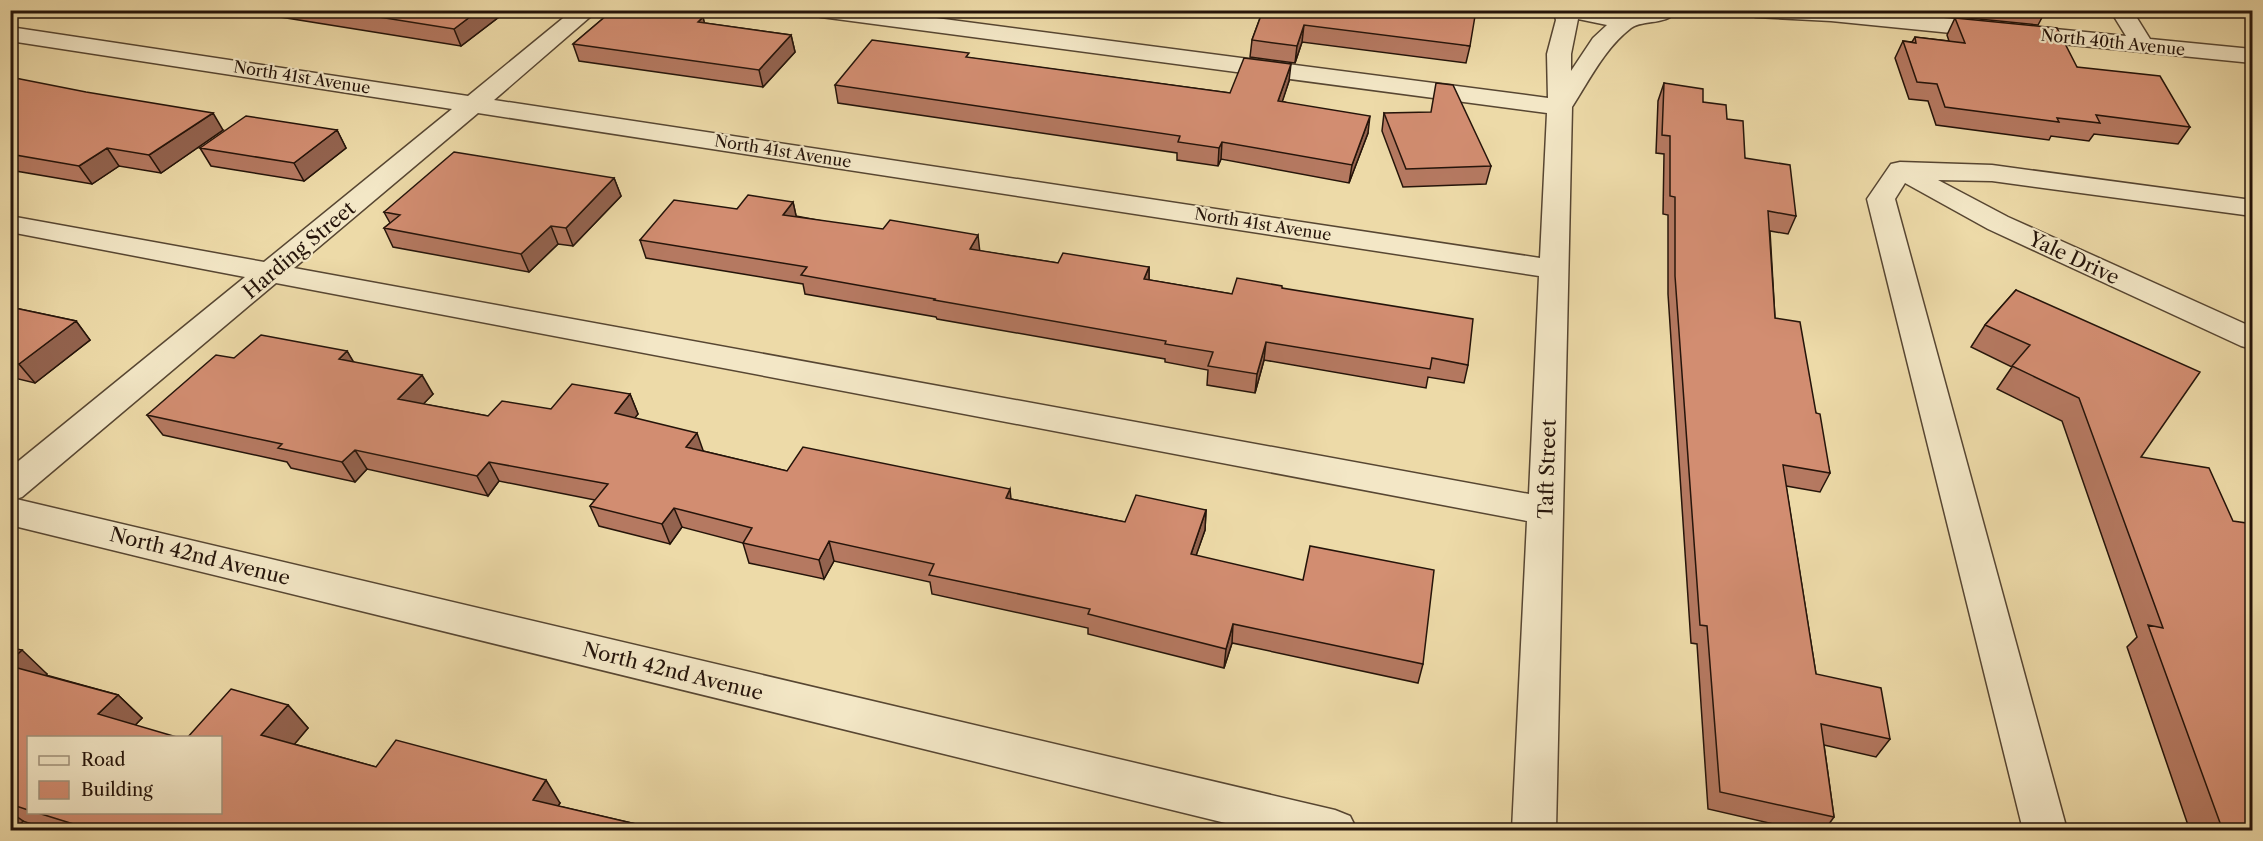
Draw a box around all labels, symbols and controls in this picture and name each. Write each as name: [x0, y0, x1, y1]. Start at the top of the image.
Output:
street label: North 40th Avenue: [2040, 24, 2186, 60]
street label: North 41st Avenue: [232, 56, 372, 98]
street label: North 41st Avenue: [713, 130, 853, 172]
street label: Harding Street: [238, 196, 360, 304]
street label: North 41st Avenue: [1193, 203, 1333, 245]
street label: Yale Drive: [2024, 226, 2123, 289]
street label: Taft Street: [1533, 419, 1561, 519]
street label: North 42nd Avenue: [107, 522, 293, 590]
street label: North 42nd Avenue: [580, 637, 766, 705]
legend: [27, 736, 222, 814]
text: Road: [81, 749, 126, 771]
text: Building: [81, 779, 153, 801]

